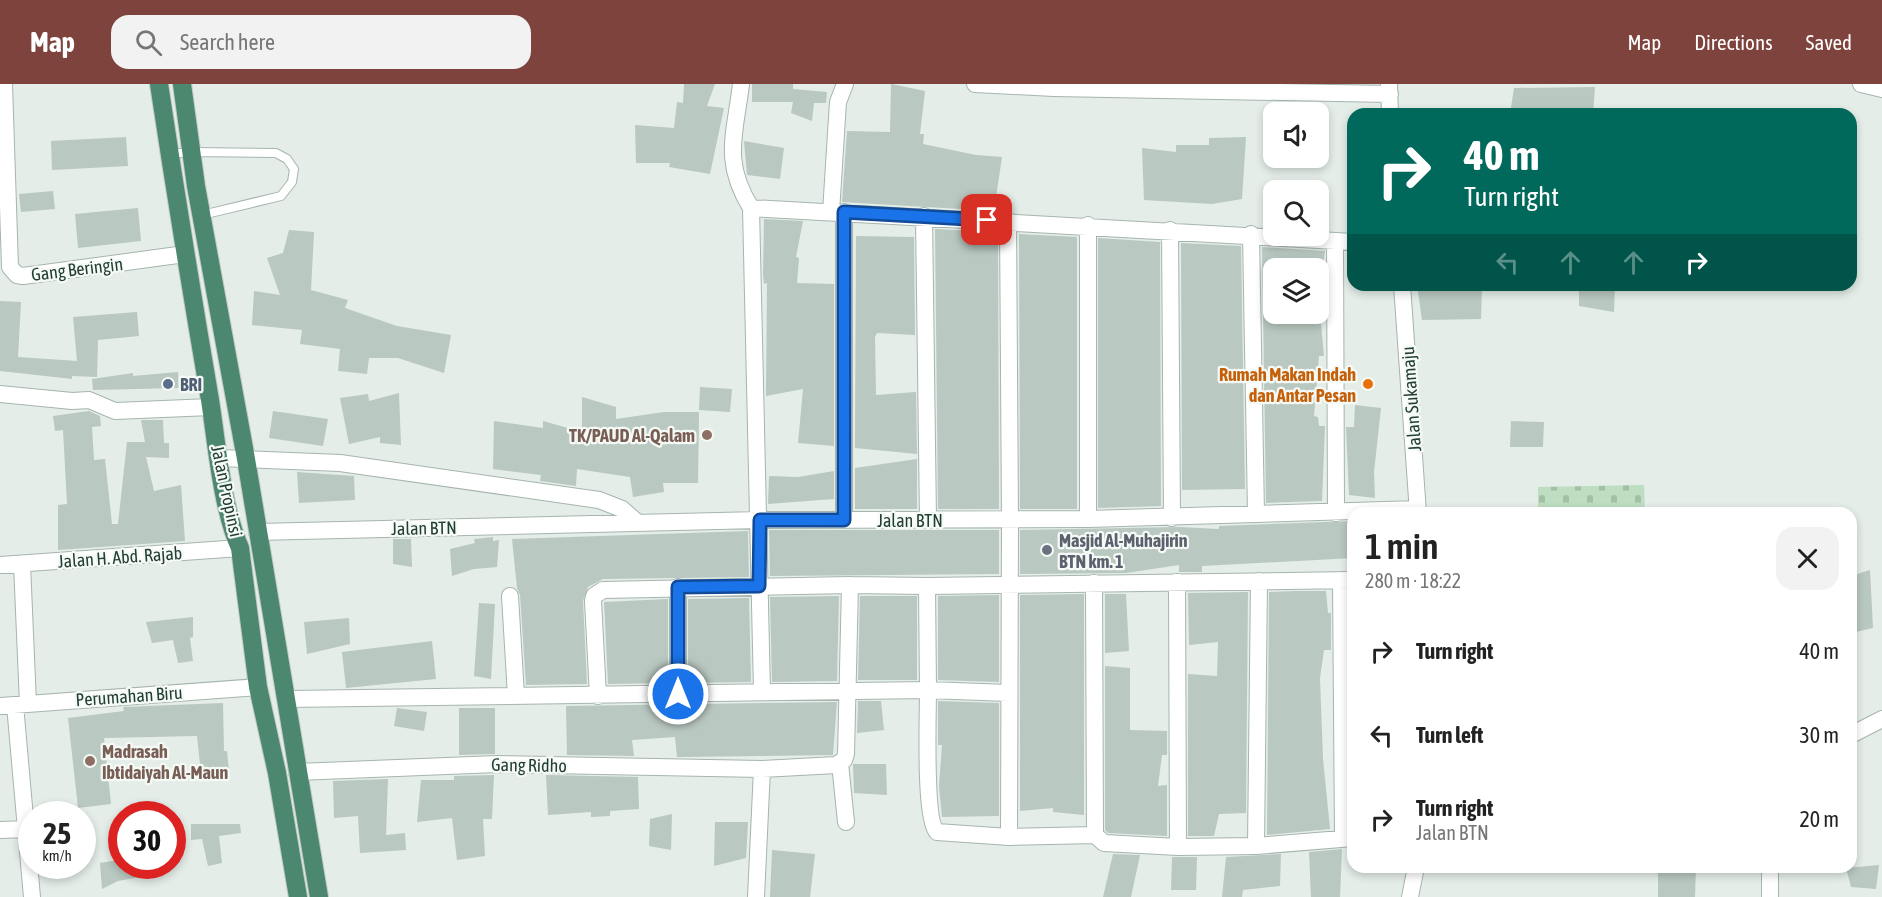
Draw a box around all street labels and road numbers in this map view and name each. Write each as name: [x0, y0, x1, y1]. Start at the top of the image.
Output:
street label: Gang Beringin: [30, 253, 124, 285]
street label: Jalan Sukamaju: [1397, 346, 1425, 452]
street label: Jalan Propinsi: [207, 443, 247, 539]
street label: Jalan BTN: [877, 510, 943, 531]
street label: Jalan BTN: [391, 517, 457, 539]
street label: Jalan H. Abd. Rajab: [57, 542, 183, 572]
street label: Perumahan Biru: [75, 682, 183, 710]
street label: Gang Ridho: [491, 754, 567, 776]

